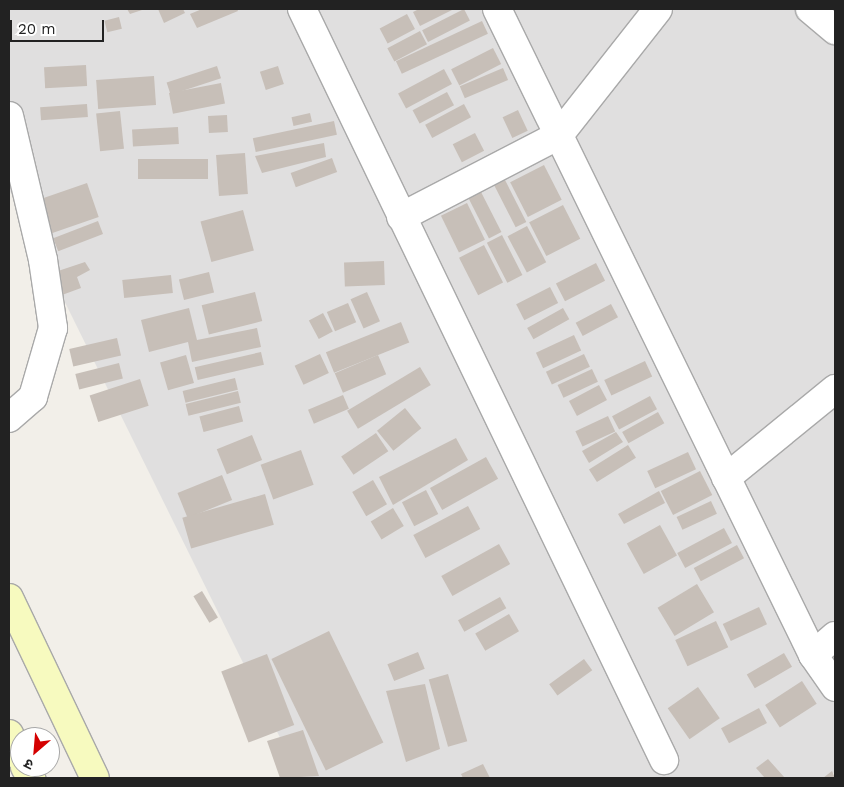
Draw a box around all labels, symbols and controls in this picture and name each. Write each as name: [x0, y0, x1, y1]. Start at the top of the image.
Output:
scale bar: [12, 10, 106, 42]
text: 20 m: [18, 20, 56, 38]
north arrow: [10, 727, 60, 777]
text: उ: [21, 755, 36, 773]

